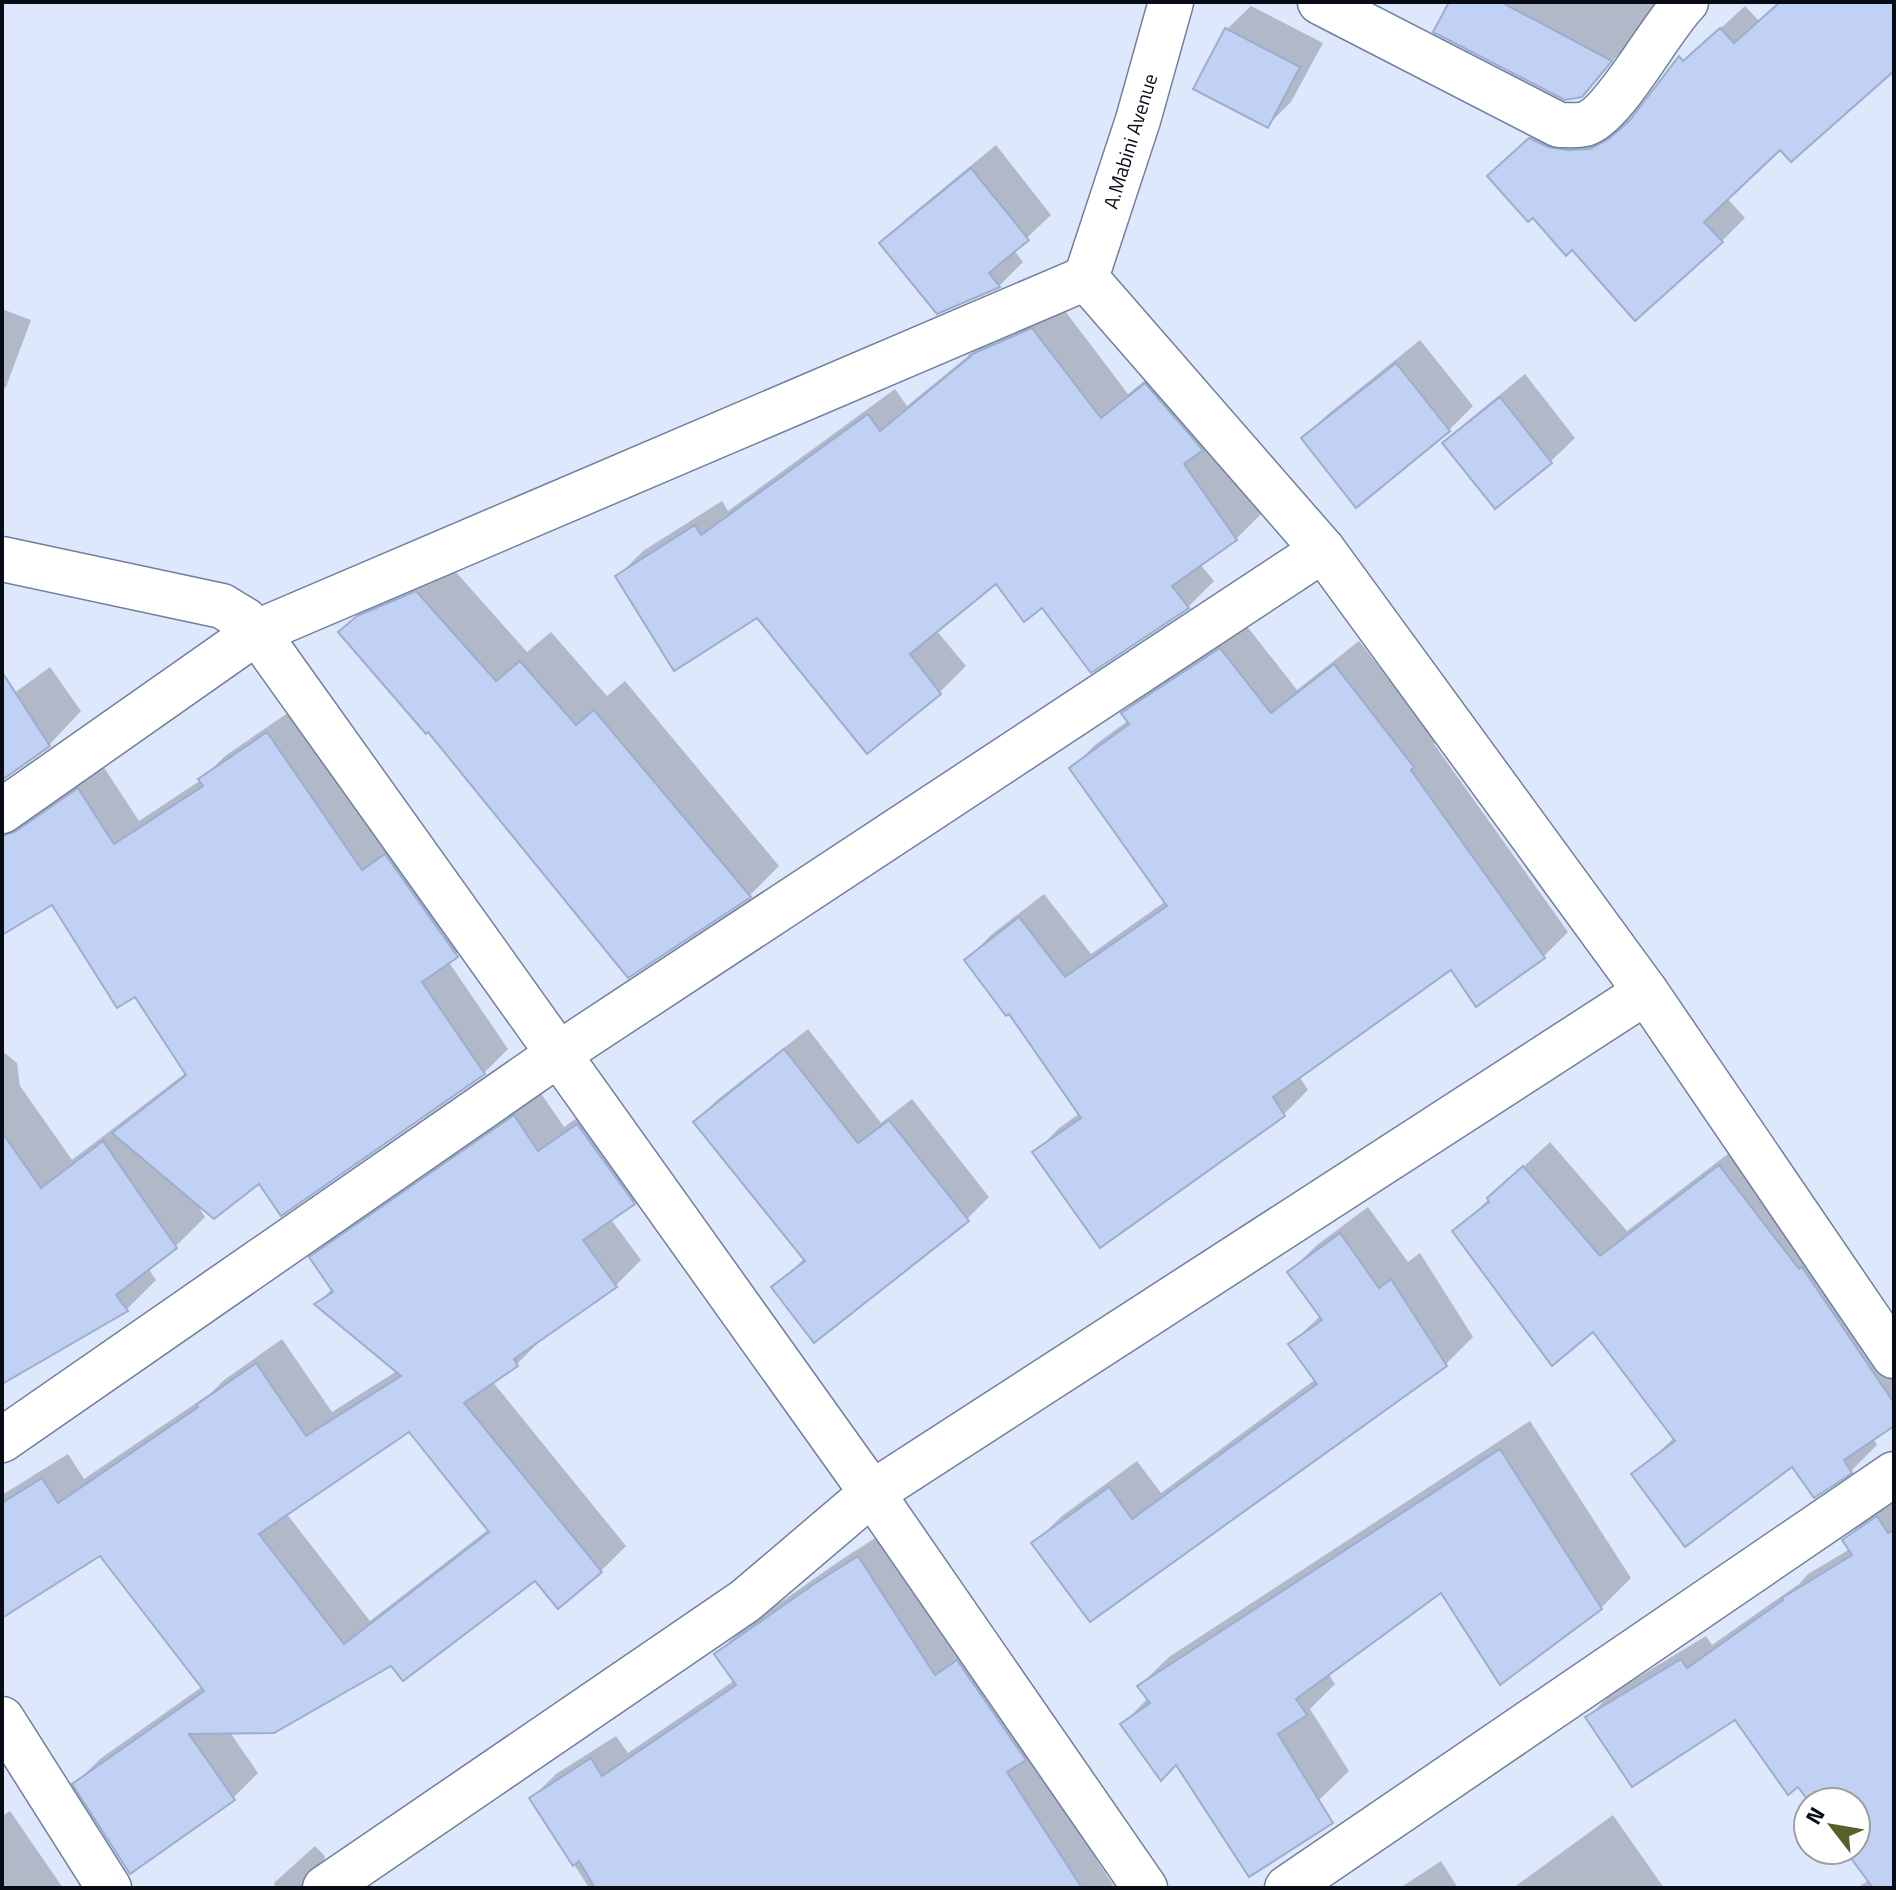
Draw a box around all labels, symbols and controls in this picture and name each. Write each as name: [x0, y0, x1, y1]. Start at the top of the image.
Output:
street label: A.Mabini Avenue: [1095, 70, 1165, 212]
north arrow: [1792, 1786, 1872, 1866]
text: N: [1796, 1800, 1833, 1831]

